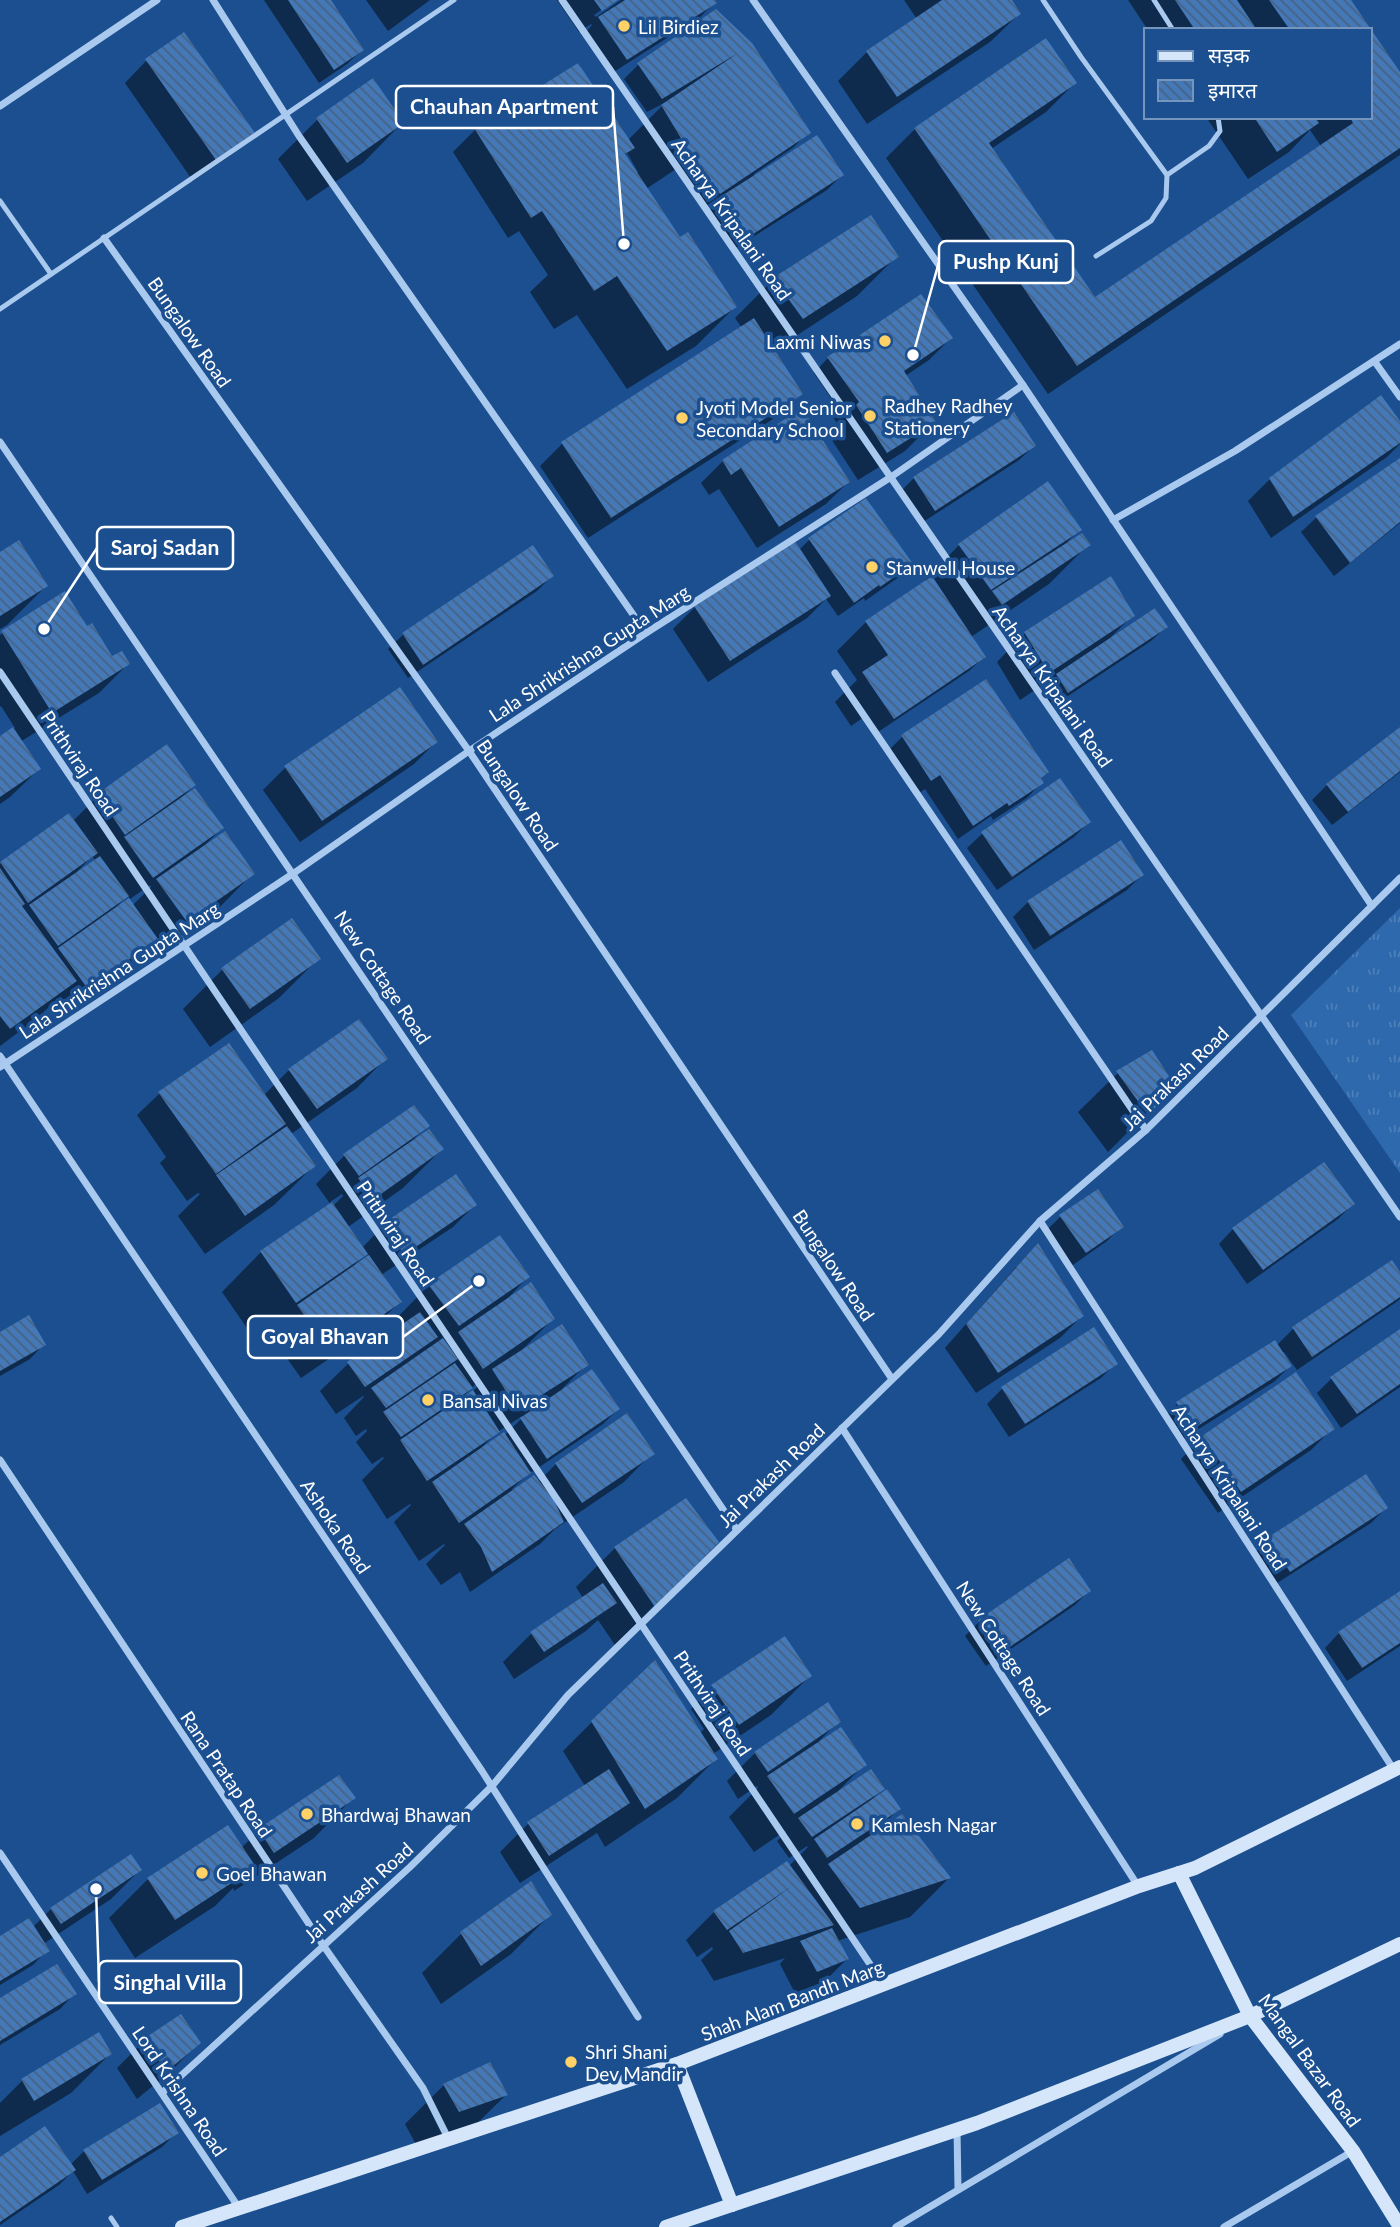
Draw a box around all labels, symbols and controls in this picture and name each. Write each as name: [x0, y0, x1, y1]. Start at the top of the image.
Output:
place label: Lil Birdiez: [638, 15, 719, 38]
marker: Lil Birdiez: [616, 18, 632, 34]
legend: [1144, 28, 1372, 119]
text: सड़क: [1208, 42, 1250, 67]
text: इमारत: [1208, 77, 1258, 102]
callout: Chauhan Apartment: [396, 86, 613, 128]
text: Chauhan Apartment: [410, 93, 598, 118]
street label: Acharya Kripalani Road: [667, 133, 797, 305]
callout: Pushp Kunj: [939, 241, 1073, 283]
text: Pushp Kunj: [953, 248, 1059, 273]
street label: Bungalow Road: [144, 272, 236, 392]
place label: Laxmi Niwas: [766, 330, 871, 353]
marker: Laxmi Niwas: [877, 333, 893, 349]
place label: Radhey Radhey Stationery: [884, 394, 1013, 439]
place label: Jyoti Model Senior Secondary School: [696, 396, 852, 441]
marker: Radhey Radhey Stationery: [862, 408, 878, 424]
marker: Jyoti Model Senior Secondary School: [674, 410, 690, 426]
callout: Saroj Sadan: [97, 527, 233, 569]
text: Saroj Sadan: [111, 534, 219, 559]
place label: Stanwell House: [886, 556, 1015, 579]
marker: Stanwell House: [864, 559, 880, 575]
street label: Lala Shrikrishna Gupta Marg: [484, 579, 694, 726]
street label: Acharya Kripalani Road: [988, 600, 1118, 772]
street label: Prithviraj Road: [36, 706, 124, 820]
street label: Bungalow Road: [472, 735, 564, 855]
street label: Lala Shrikrishna Gupta Marg: [14, 896, 224, 1043]
street label: New Cottage Road: [330, 906, 436, 1048]
street label: Jai Prakash Road: [1117, 1021, 1233, 1135]
street label: Prithviraj Road: [352, 1176, 440, 1290]
street label: Bungalow Road: [788, 1205, 880, 1325]
callout: Goyal Bhavan: [248, 1316, 403, 1358]
text: Goyal Bhavan: [261, 1323, 389, 1348]
place label: Bansal Nivas: [442, 1389, 547, 1412]
marker: Bansal Nivas: [420, 1392, 436, 1408]
street label: Acharya Kripalani Road: [1168, 1400, 1292, 1574]
street label: Jai Prakash Road: [713, 1418, 829, 1532]
street label: Ashoka Road: [296, 1475, 376, 1577]
street label: New Cottage Road: [952, 1576, 1056, 1720]
street label: Prithviraj Road: [669, 1646, 757, 1760]
street label: Rana Pratap Road: [176, 1706, 278, 1842]
place label: Bhardwaj Bhawan: [321, 1803, 471, 1826]
marker: Bhardwaj Bhawan: [299, 1806, 315, 1822]
place label: Kamlesh Nagar: [871, 1813, 997, 1836]
marker: Kamlesh Nagar: [849, 1816, 865, 1832]
street label: Jai Prakash Road: [299, 1837, 417, 1947]
place label: Goel Bhawan: [216, 1862, 327, 1885]
marker: Goel Bhawan: [194, 1865, 210, 1881]
street label: Shah Alam Bandh Marg: [697, 1954, 887, 2045]
callout: Singhal Villa: [99, 1961, 241, 2003]
text: Singhal Villa: [114, 1969, 226, 1994]
street label: Mangal Bazar Road: [1254, 1989, 1366, 2131]
street label: Lord Krishna Road: [128, 2022, 232, 2160]
place label: Shri Shani Dev Mandir: [585, 2040, 683, 2085]
marker: Shri Shani Dev Mandir: [563, 2054, 579, 2070]

